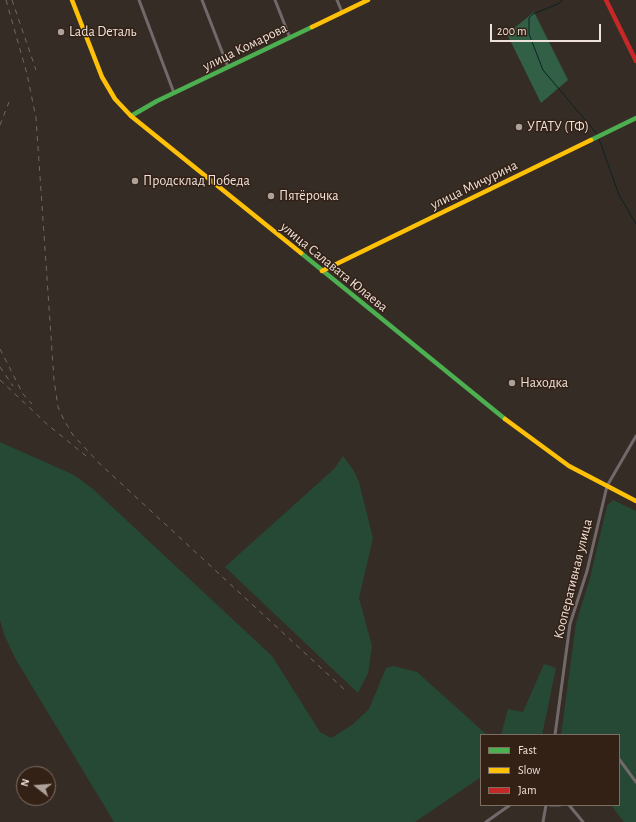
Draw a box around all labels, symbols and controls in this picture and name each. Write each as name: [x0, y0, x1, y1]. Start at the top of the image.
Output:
scale bar: [492, 16, 603, 42]
street label: улица Комарова: [200, 19, 290, 75]
place label: Lada Dеталь: [69, 24, 137, 40]
text: 200 m: [497, 25, 527, 37]
marker: Lada Dеталь: [56, 27, 66, 37]
place label: УГАТУ (ТФ): [527, 119, 589, 135]
marker: УГАТУ (ТФ): [514, 122, 524, 132]
street label: улица Мичурина: [428, 157, 520, 213]
place label: Продсклад Победа: [143, 173, 250, 189]
marker: Продсклад Победа: [130, 176, 140, 186]
place label: Пятёрочка: [279, 188, 339, 204]
marker: Пятёрочка: [266, 191, 276, 201]
street label: улица Салавата Юлаева: [277, 218, 391, 316]
place label: Находка: [520, 375, 568, 391]
marker: Находка: [507, 378, 517, 388]
street label: Кооперативная улица: [550, 517, 596, 641]
legend: [480, 734, 620, 806]
text: Fast: [518, 744, 537, 756]
text: Slow: [518, 764, 540, 776]
north arrow: [16, 766, 56, 806]
text: N: [19, 777, 31, 788]
text: Jam: [518, 784, 537, 796]

